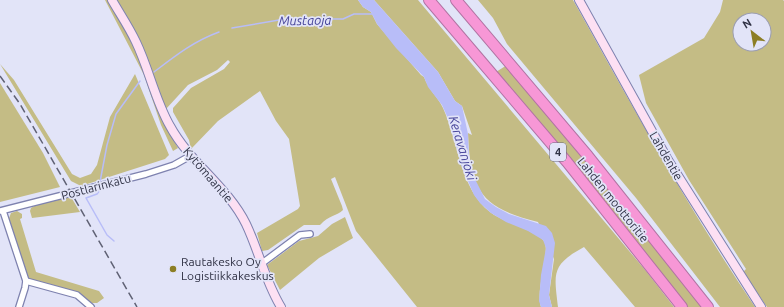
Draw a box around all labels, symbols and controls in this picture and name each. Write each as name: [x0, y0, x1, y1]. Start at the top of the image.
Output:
north arrow: [732, 12, 772, 52]
water label: Mustaoja: [278, 13, 332, 27]
text: N: [740, 16, 753, 31]
water label: Keravanjoki: [447, 114, 480, 183]
street label: Lahdentie: [647, 129, 686, 182]
road number: 4: [550, 143, 566, 161]
street label: Kytömaantie: [181, 145, 236, 205]
street label: Lahden moottoritie: [575, 155, 651, 245]
street label: Postlarinkatu: [60, 171, 132, 202]
place label: Rautakesko Oy Logistiikkakeskus: [181, 255, 274, 282]
marker: Rautakesko Oy Logistiikkakeskus: [168, 264, 178, 274]

